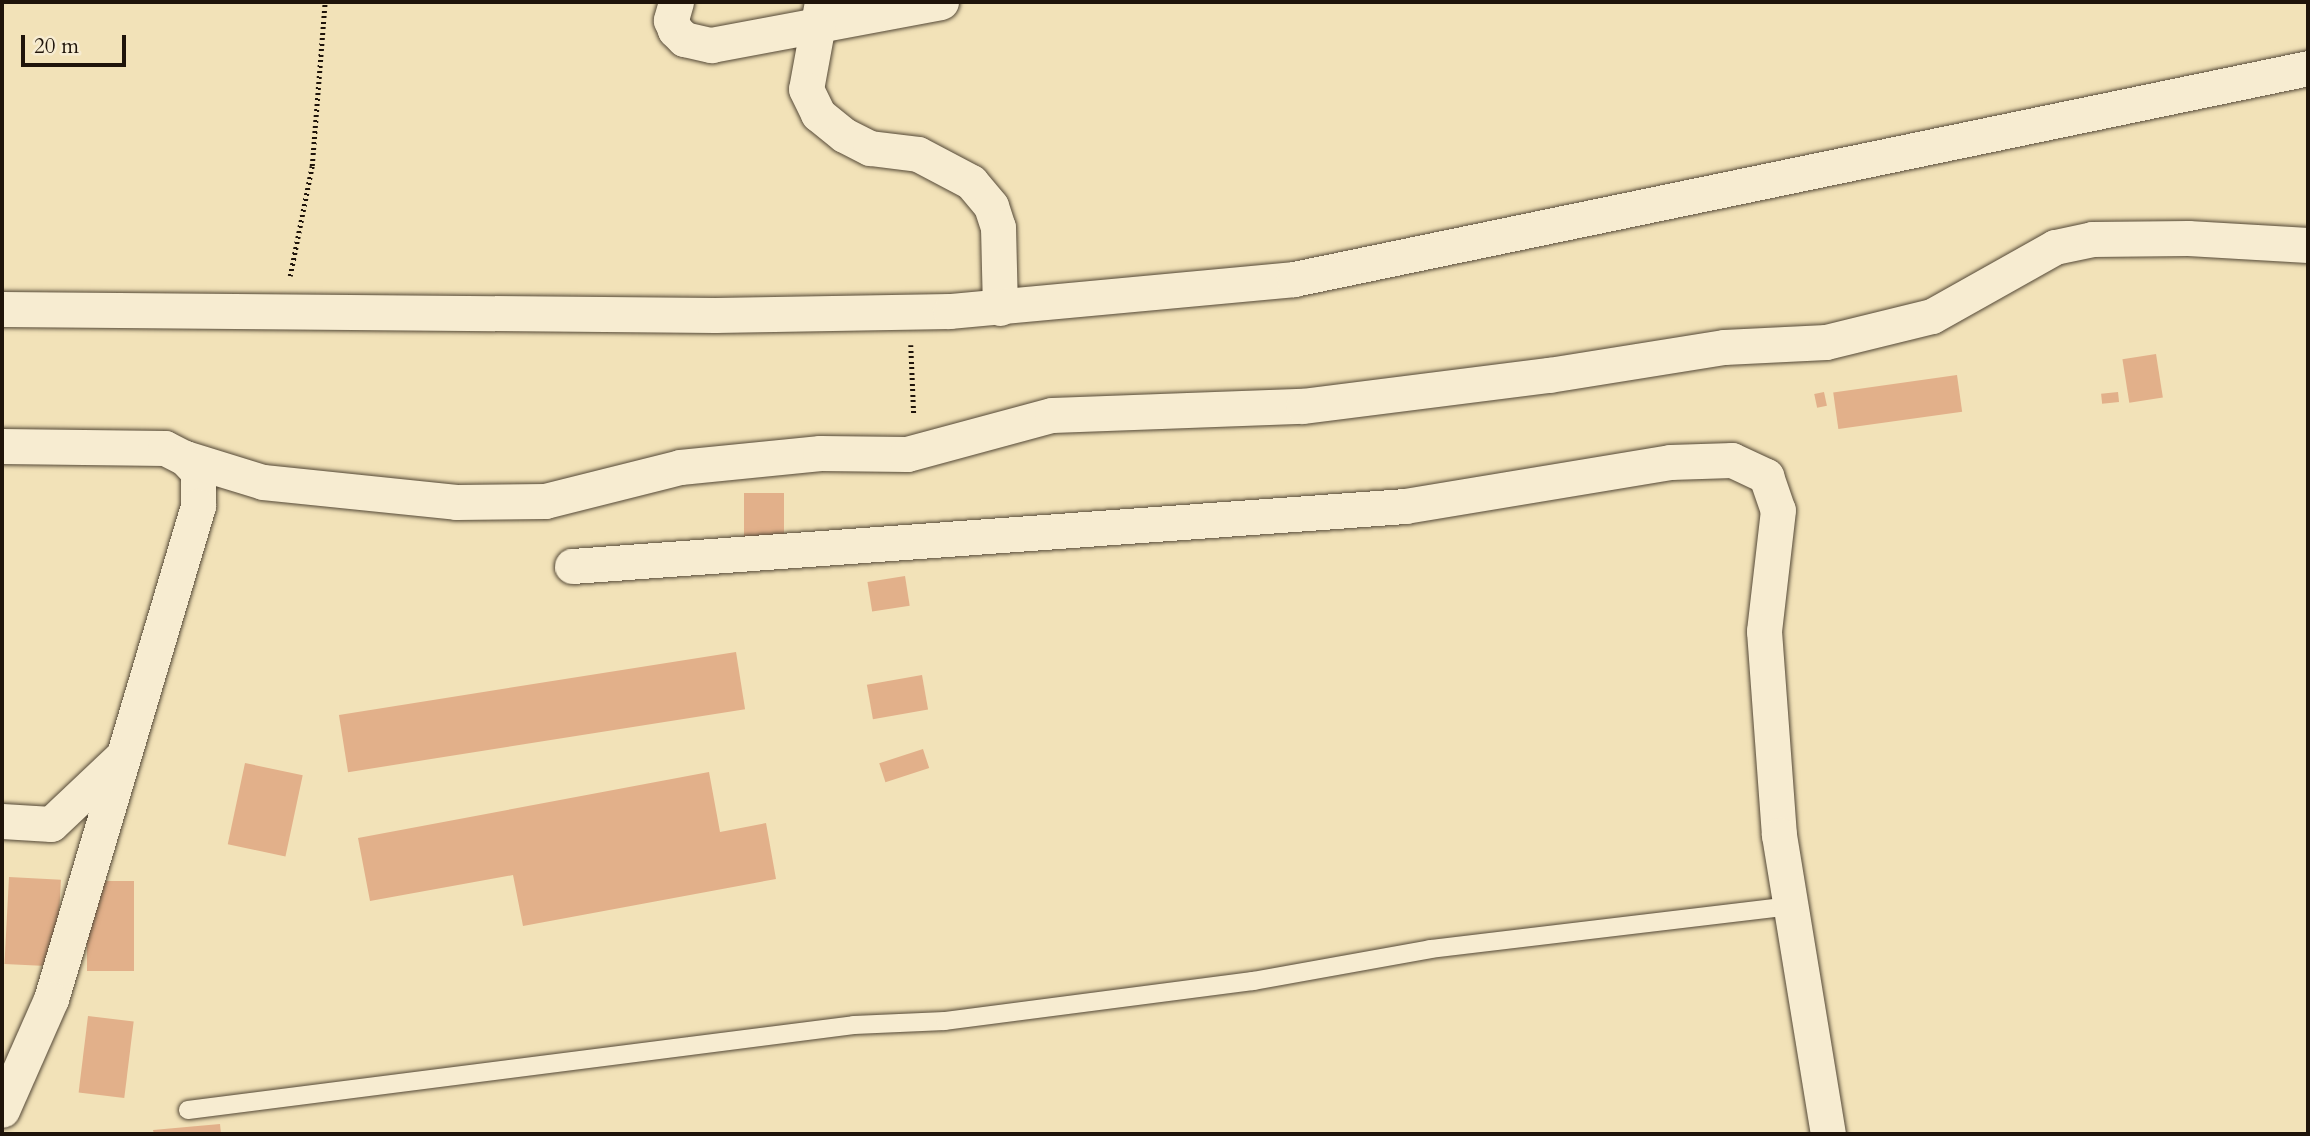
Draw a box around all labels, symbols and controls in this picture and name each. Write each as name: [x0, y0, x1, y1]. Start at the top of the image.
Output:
scale bar: [24, 21, 130, 65]
text: 20 m: [34, 32, 79, 61]

